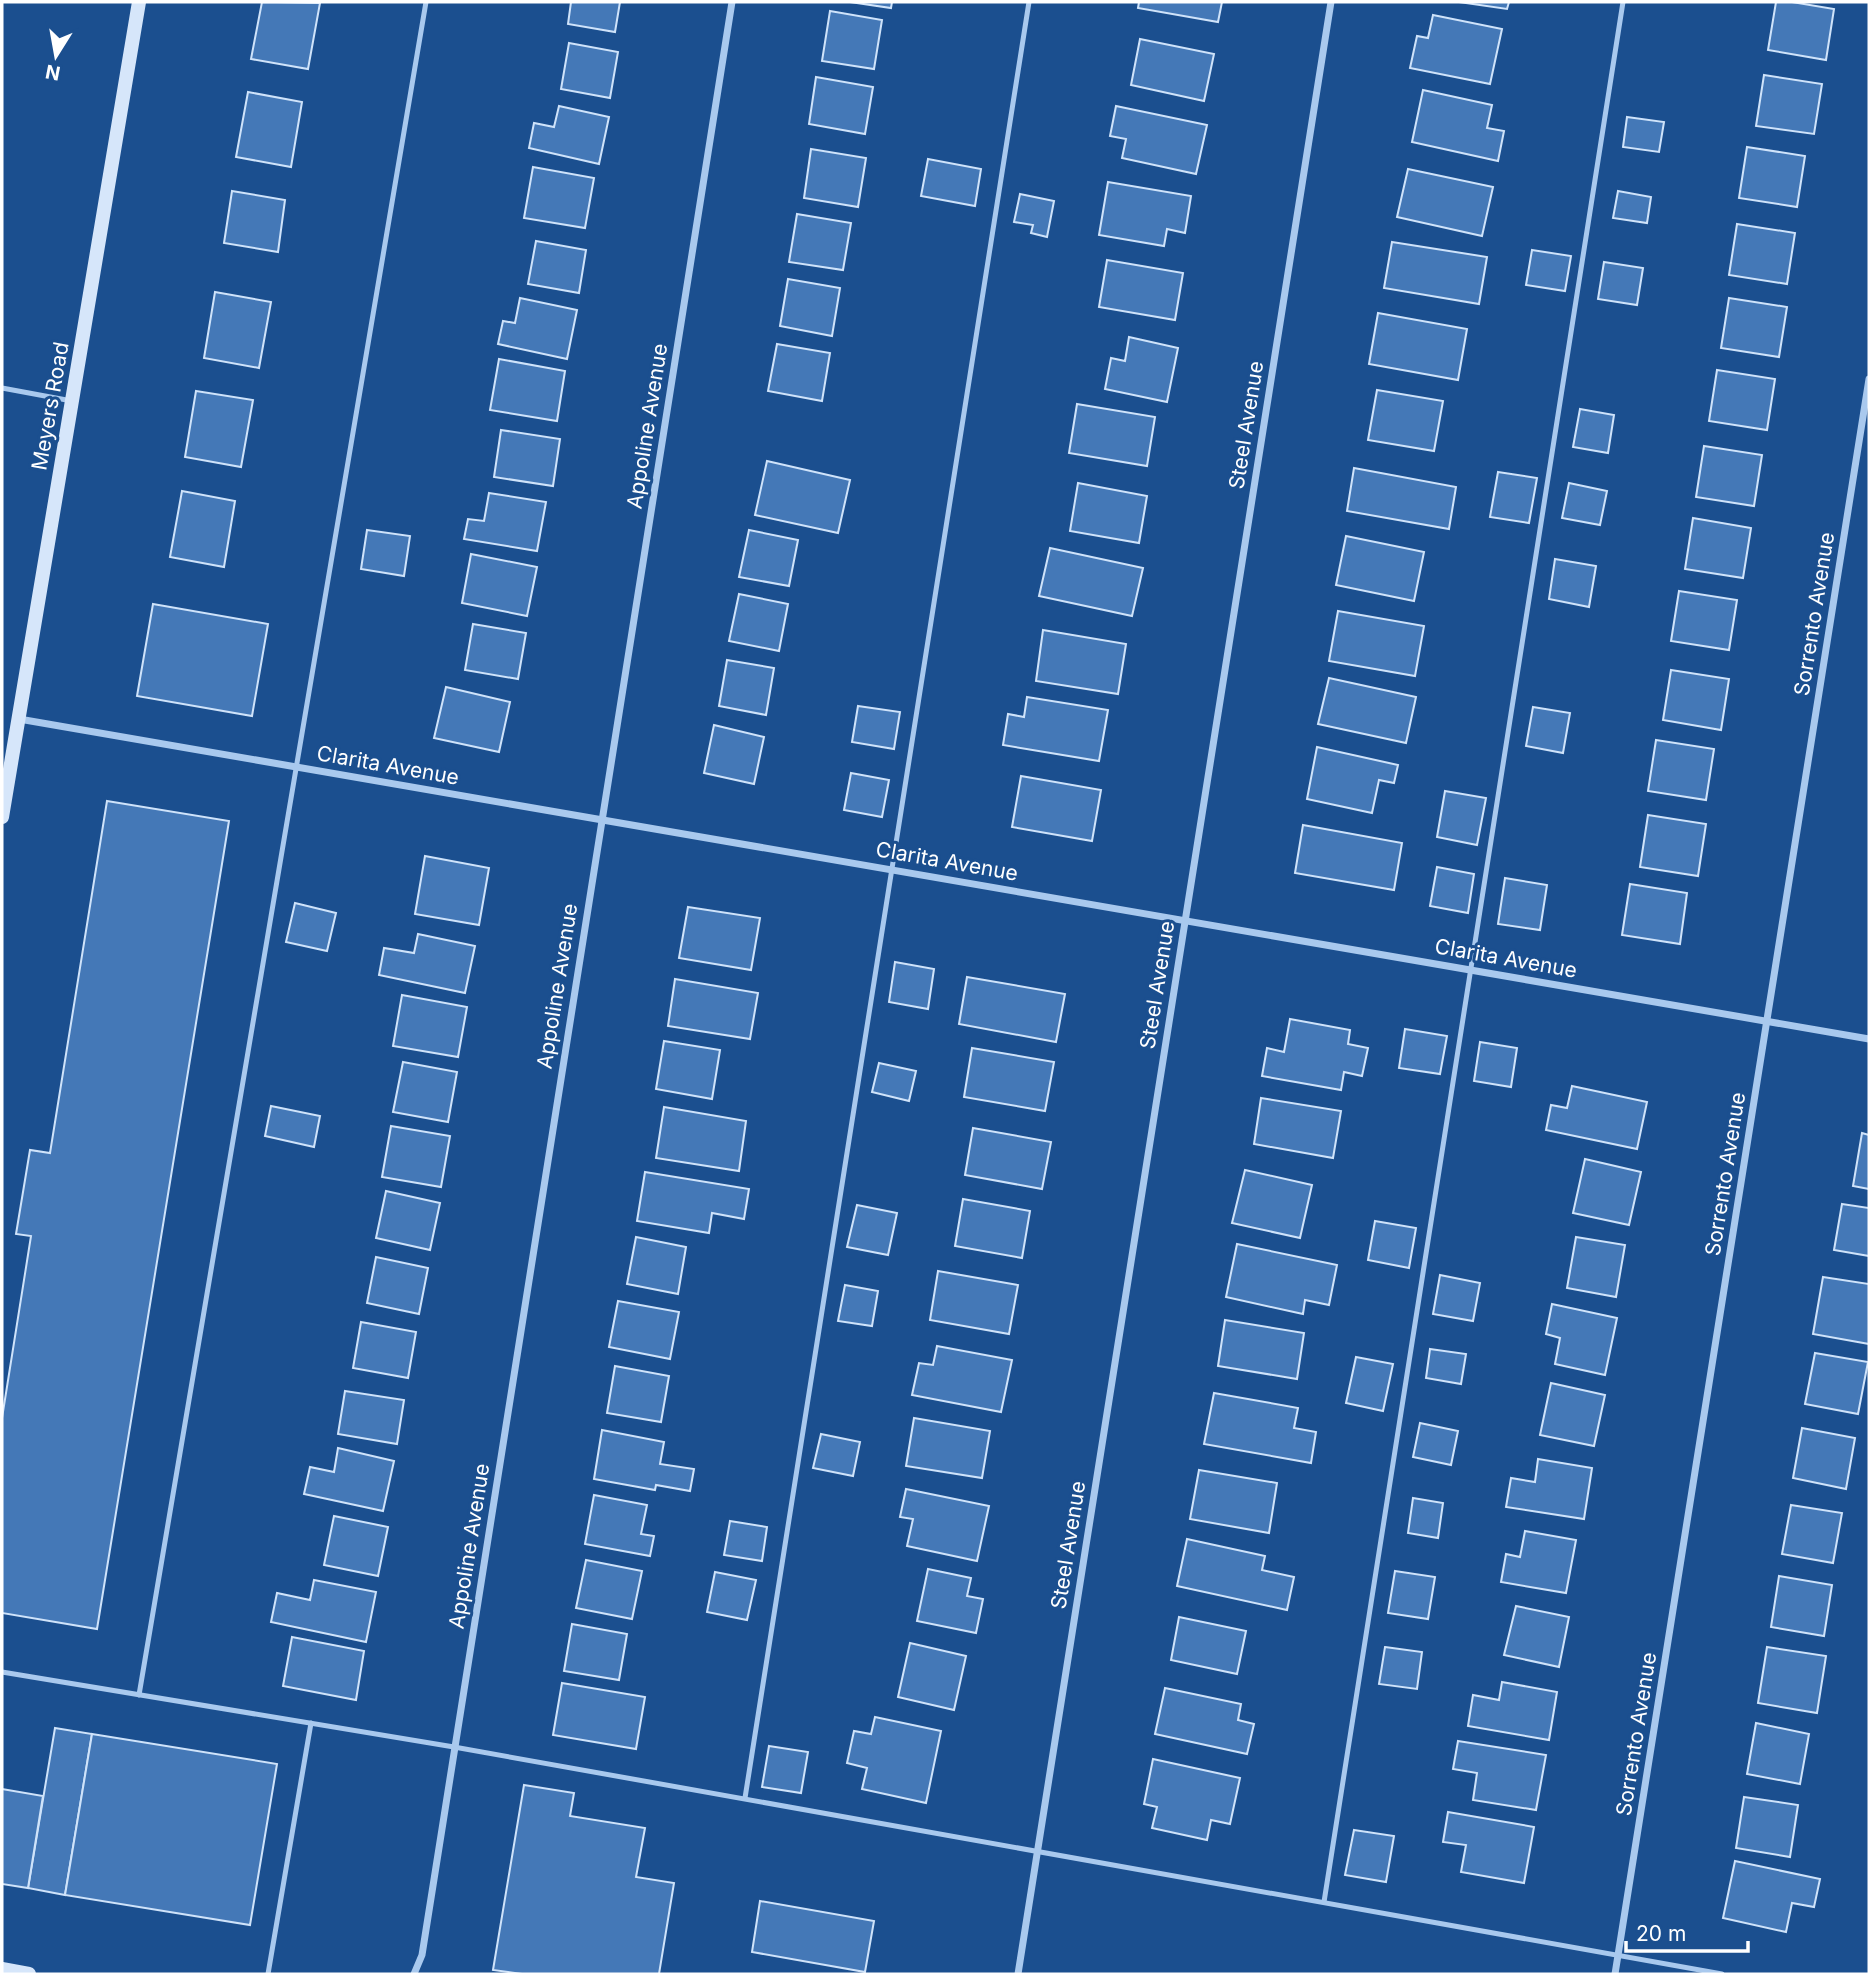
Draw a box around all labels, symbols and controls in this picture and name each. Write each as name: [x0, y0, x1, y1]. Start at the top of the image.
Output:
north arrow: [21, 21, 91, 91]
text: N: [44, 60, 62, 85]
street label: Meyers Road: [26, 340, 74, 472]
street label: Appoline Avenue: [622, 341, 672, 511]
street label: Steel Avenue: [1224, 359, 1268, 491]
street label: Sorrento Avenue: [1789, 530, 1839, 698]
street label: Clarita Avenue: [315, 740, 461, 790]
street label: Clarita Avenue: [874, 836, 1020, 886]
street label: Appoline Avenue: [532, 901, 582, 1071]
street label: Steel Avenue: [1135, 919, 1179, 1051]
street label: Clarita Avenue: [1433, 933, 1579, 983]
street label: Sorrento Avenue: [1700, 1090, 1750, 1258]
street label: Appoline Avenue: [444, 1461, 494, 1631]
street label: Steel Avenue: [1046, 1479, 1090, 1611]
street label: Sorrento Avenue: [1611, 1650, 1661, 1818]
scale bar: [1626, 1910, 1748, 1954]
text: 20 m: [1636, 1921, 1686, 1946]

